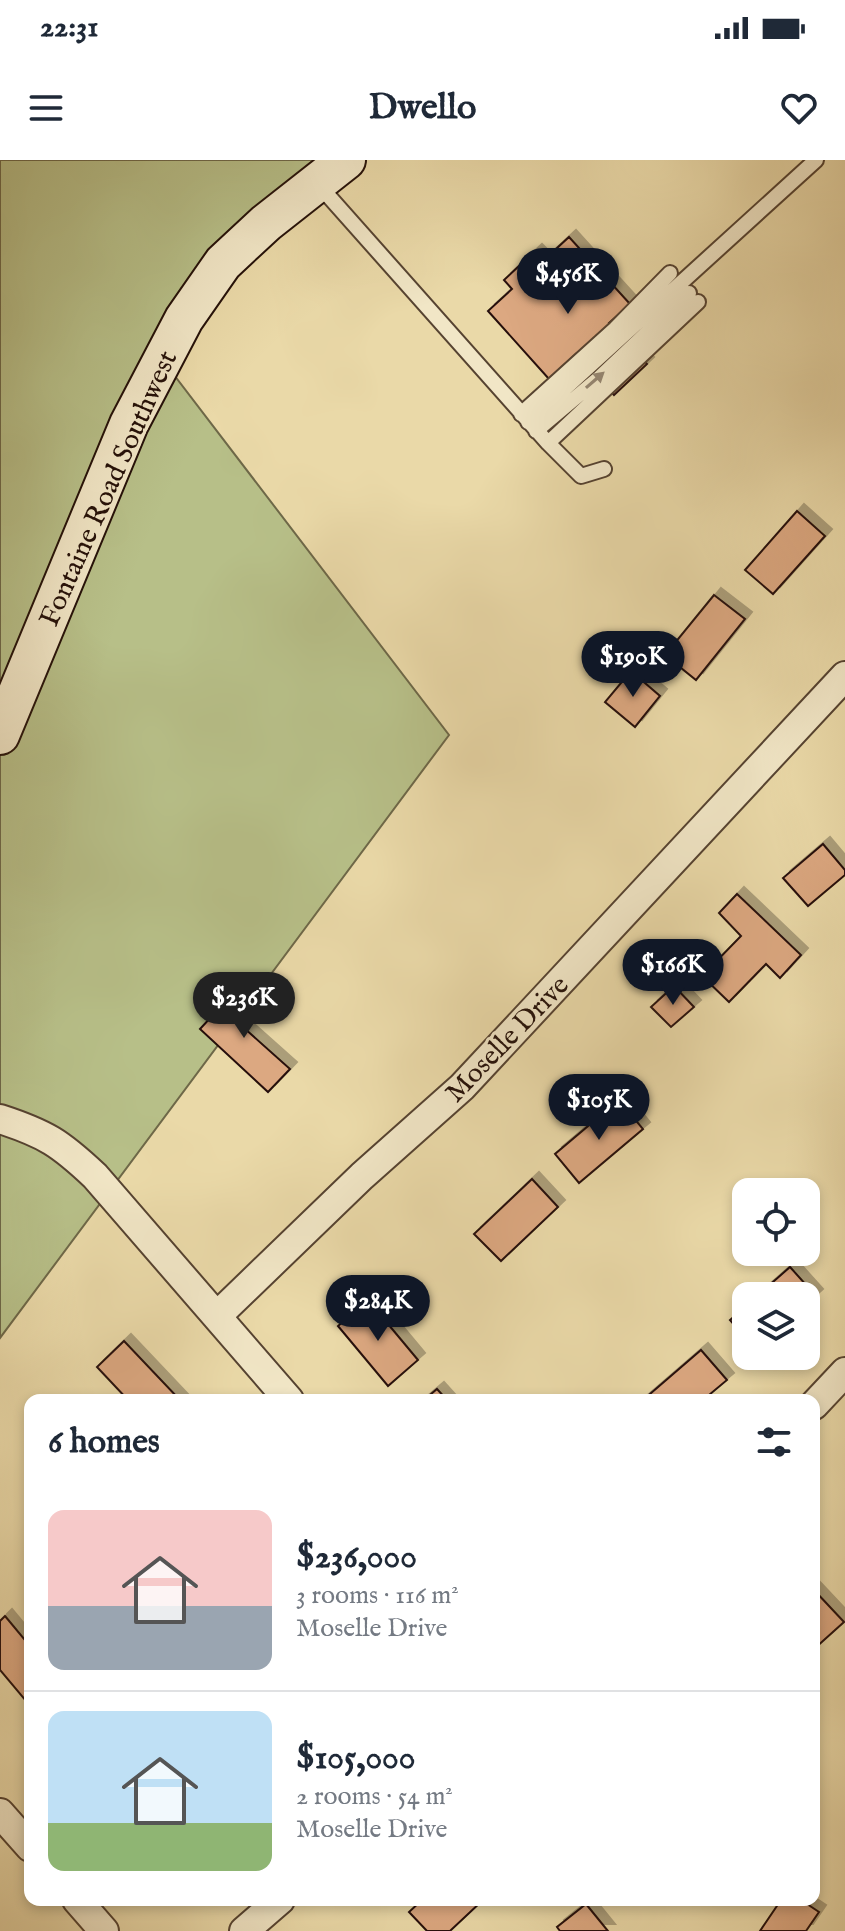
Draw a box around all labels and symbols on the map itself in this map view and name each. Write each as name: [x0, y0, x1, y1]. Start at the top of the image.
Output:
pin: $456K: [512, 248, 624, 316]
street label: Fontaine Road Southwest: [33, 345, 186, 632]
one-way arrow: [585, 372, 605, 389]
pin: $190K: [577, 631, 689, 699]
pin: $166K: [617, 939, 729, 1007]
street label: Moselle Drive: [439, 969, 577, 1111]
pin: $236K: [188, 972, 300, 1040]
pin: $105K: [543, 1074, 655, 1142]
pin: $284K: [322, 1275, 434, 1343]

